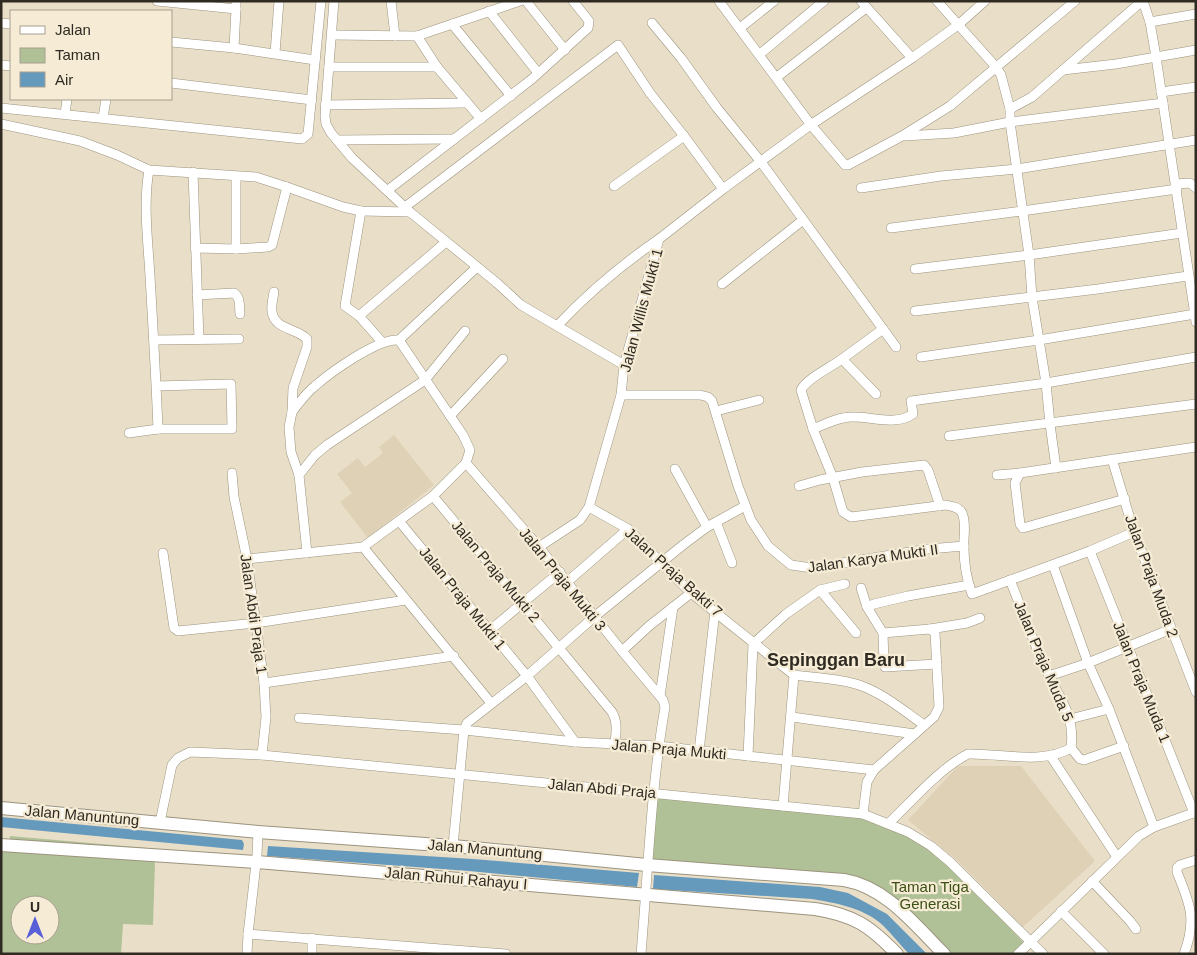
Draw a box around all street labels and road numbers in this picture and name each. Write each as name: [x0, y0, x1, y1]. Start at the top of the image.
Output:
street label: Jalan Willis Mukti 1: [616, 246, 666, 374]
street label: Jalan Praja Muda 2: [1122, 512, 1182, 640]
street label: Jalan Praja Mukti 2: [448, 517, 544, 625]
street label: Jalan Praja Mukti 3: [516, 524, 610, 634]
street label: Jalan Praja Bakti 7: [622, 524, 726, 620]
street label: Jalan Karya Mukti II: [807, 540, 939, 576]
street label: Jalan Praja Mukti 1: [416, 543, 510, 653]
street label: Jalan Abdi Praja 1: [237, 553, 271, 675]
street label: Jalan Praja Muda 5: [1011, 598, 1077, 724]
street label: Jalan Praja Muda 1: [1110, 619, 1174, 745]
street label: Jalan Praja Mukti: [611, 736, 727, 762]
street label: Jalan Abdi Praja: [547, 775, 657, 801]
street label: Jalan Manuntung: [24, 802, 140, 828]
street label: Jalan Manuntung: [427, 836, 543, 862]
street label: Jalan Ruhui Rahayu I: [384, 863, 528, 893]

